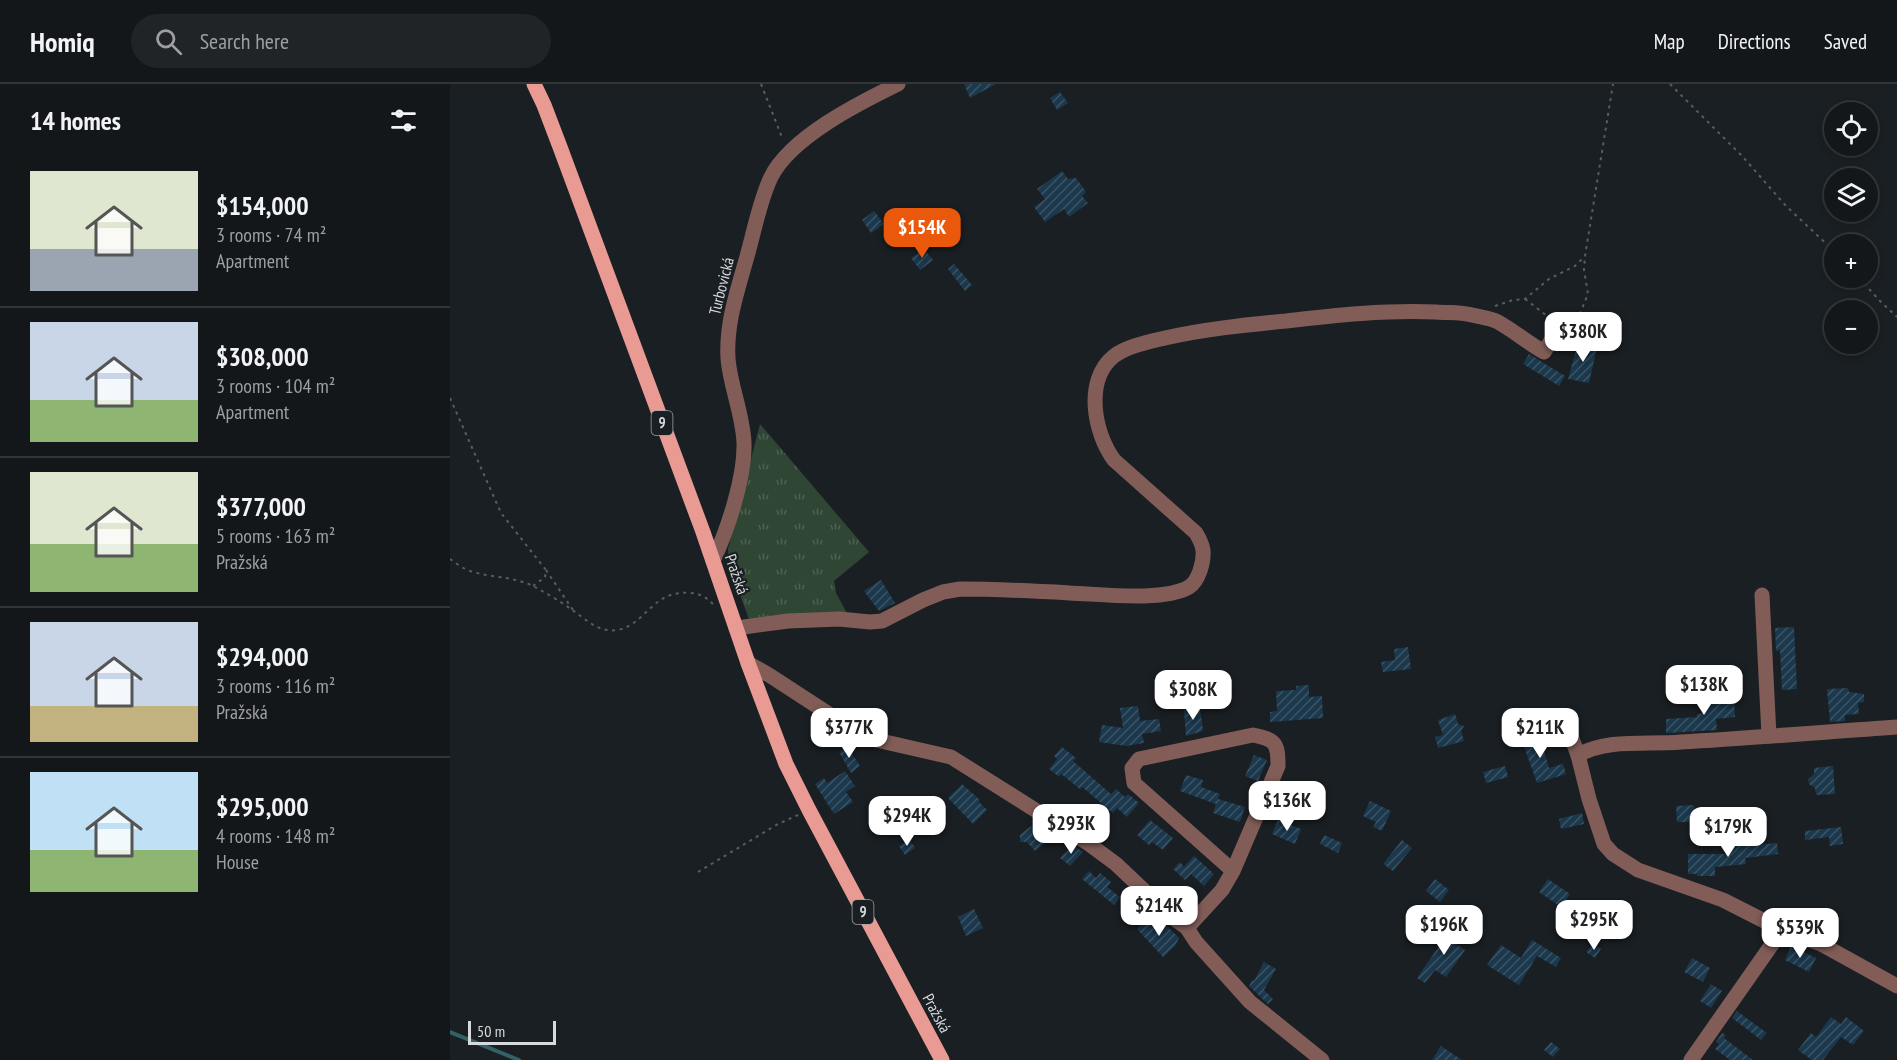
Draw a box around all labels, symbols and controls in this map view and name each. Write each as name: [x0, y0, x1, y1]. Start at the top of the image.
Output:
search box: [131, 14, 551, 68]
text: Homiq: [30, 23, 95, 60]
icon: search: [152, 25, 185, 58]
text: Search here: [200, 27, 289, 55]
text: Map: [1654, 28, 1685, 55]
text: Directions: [1718, 28, 1791, 55]
text: Saved: [1824, 28, 1867, 55]
map controls: [1824, 102, 1878, 354]
button: locate: [1824, 102, 1878, 156]
text: 14 homes: [30, 104, 121, 137]
icon: filters: [387, 104, 420, 137]
button: layers: [1824, 168, 1878, 222]
text: $154,000: [216, 189, 309, 222]
icon: home: [78, 195, 150, 267]
pin: $154K: [880, 208, 964, 259]
text: $154K: [898, 214, 946, 240]
text: 3 rooms · 74 m²: [216, 222, 326, 248]
button: +: [1824, 234, 1878, 288]
text: Apartment: [216, 248, 289, 274]
street label: Turbovická: [704, 255, 738, 317]
button: −: [1824, 300, 1878, 354]
pin: $380K: [1541, 312, 1625, 363]
text: $380K: [1559, 318, 1607, 344]
text: $308,000: [216, 340, 309, 373]
icon: home: [78, 346, 150, 418]
text: 3 rooms · 104 m²: [216, 373, 335, 399]
text: Apartment: [216, 399, 289, 425]
road number: 9: [652, 411, 672, 435]
text: $377,000: [216, 490, 306, 523]
icon: home: [78, 496, 150, 568]
text: 5 rooms · 163 m²: [216, 523, 335, 549]
text: Pražská: [216, 549, 268, 575]
street label: Pražská: [721, 551, 753, 597]
text: $294,000: [216, 640, 309, 673]
icon: home: [78, 646, 150, 718]
pin: $138K: [1662, 665, 1746, 716]
pin: $308K: [1151, 670, 1235, 721]
text: $138K: [1680, 671, 1728, 697]
text: 3 rooms · 116 m²: [216, 673, 335, 699]
text: $308K: [1169, 676, 1217, 702]
text: Pražská: [216, 699, 268, 725]
pin: $377K: [807, 708, 891, 759]
pin: $211K: [1498, 708, 1582, 759]
text: $377K: [825, 714, 873, 740]
text: $211K: [1516, 714, 1564, 740]
pin: $136K: [1245, 781, 1329, 832]
text: $136K: [1263, 787, 1311, 813]
text: $295,000: [216, 790, 309, 823]
icon: home: [78, 796, 150, 868]
pin: $294K: [865, 796, 949, 847]
text: $294K: [883, 802, 931, 828]
pin: $293K: [1029, 804, 1113, 855]
pin: $179K: [1686, 807, 1770, 858]
text: $293K: [1047, 810, 1095, 836]
text: $179K: [1704, 813, 1752, 839]
text: 4 rooms · 148 m²: [216, 823, 335, 849]
text: House: [216, 849, 259, 875]
pin: $214K: [1117, 886, 1201, 937]
text: $214K: [1135, 892, 1183, 918]
road number: 9: [852, 900, 874, 924]
pin: $295K: [1552, 900, 1636, 951]
pin: $196K: [1402, 905, 1486, 956]
text: $295K: [1570, 906, 1618, 932]
pin: $539K: [1758, 908, 1842, 959]
text: $196K: [1420, 911, 1468, 937]
text: $539K: [1776, 914, 1824, 940]
street label: Pražská: [918, 990, 956, 1036]
scale bar: [468, 1018, 556, 1046]
text: 50 m: [477, 1021, 505, 1041]

